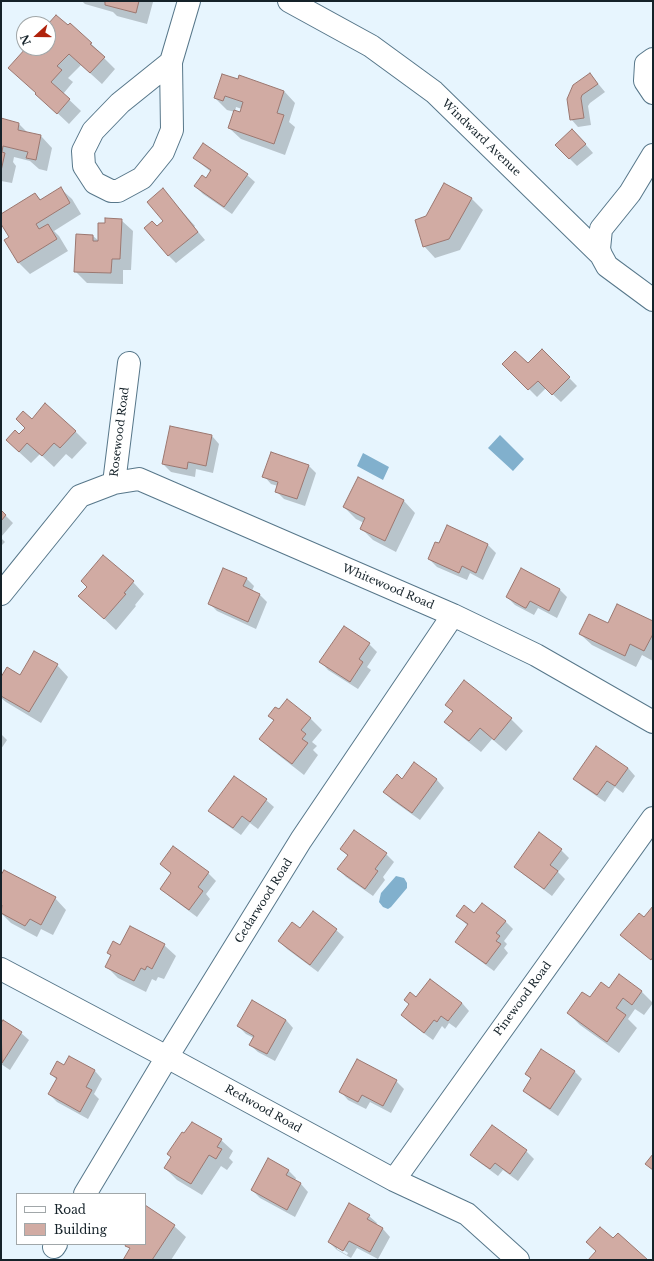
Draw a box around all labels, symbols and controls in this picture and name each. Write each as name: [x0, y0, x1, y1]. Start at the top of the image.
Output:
north arrow: [16, 16, 56, 56]
text: N: [17, 33, 34, 47]
street label: Windward Avenue: [439, 97, 523, 179]
street label: Rosewood Road: [108, 386, 132, 478]
street label: Whitewood Road: [340, 562, 436, 612]
street label: Cedarwood Road: [233, 856, 295, 946]
street label: Pinewood Road: [492, 959, 554, 1039]
street label: Redwood Road: [222, 1082, 304, 1136]
legend: [16, 1193, 146, 1245]
text: Road: [54, 1202, 86, 1217]
text: Building: [54, 1222, 107, 1237]

